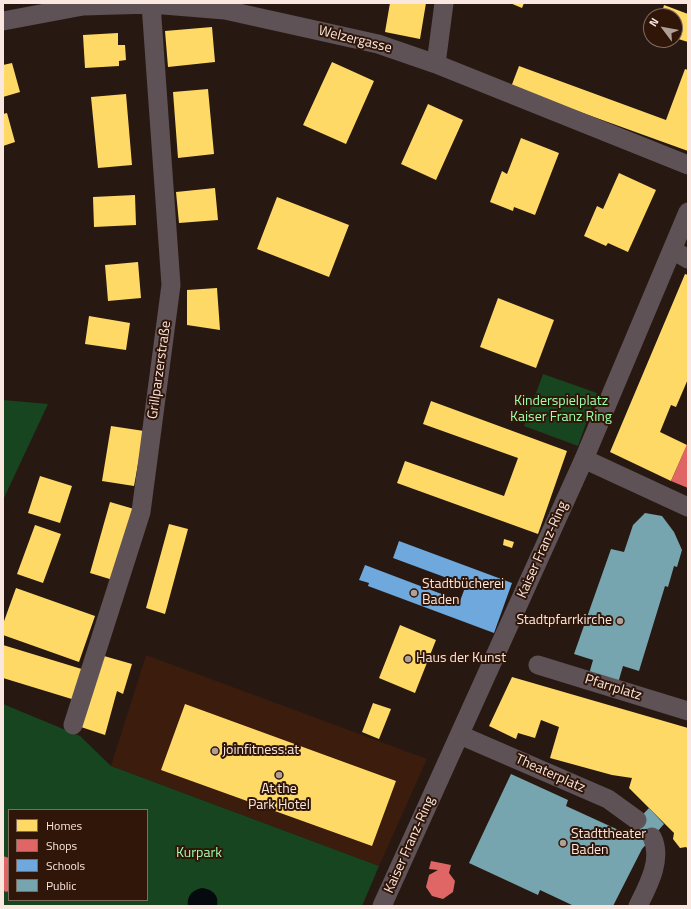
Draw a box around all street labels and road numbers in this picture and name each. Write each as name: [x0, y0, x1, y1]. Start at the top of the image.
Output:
street label: Welzergasse: [317, 23, 393, 57]
street label: Grillparzerstraße: [145, 320, 175, 420]
street label: Kaiser Franz-Ring: [514, 499, 572, 601]
street label: Pfarrplatz: [583, 671, 643, 705]
street label: Theaterplatz: [512, 751, 588, 797]
street label: Kaiser Franz-Ring: [381, 794, 439, 896]

